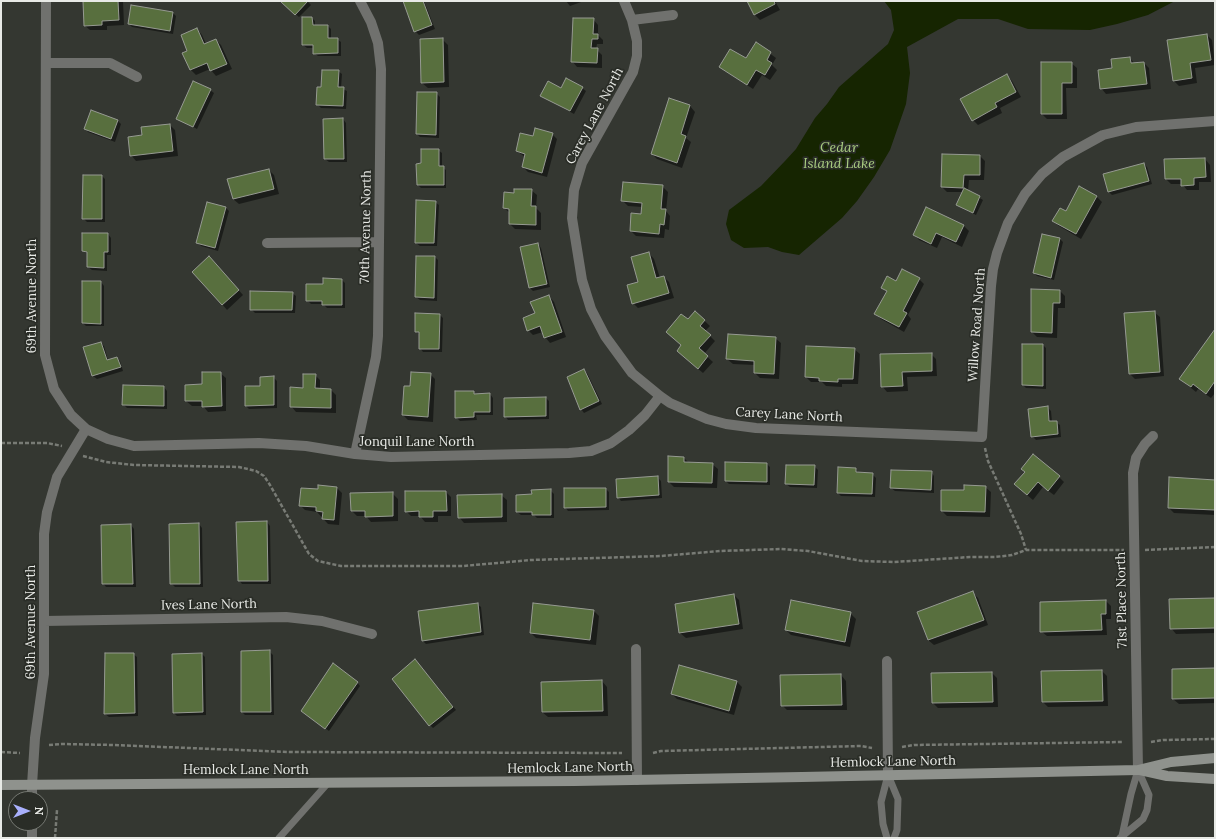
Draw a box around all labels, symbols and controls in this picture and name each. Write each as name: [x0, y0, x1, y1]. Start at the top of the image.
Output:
street label: Carey Lane North: [563, 65, 627, 167]
water label: Cedar Island Lake: [803, 140, 875, 172]
street label: 70th Avenue North: [357, 170, 375, 284]
street label: 69th Avenue North: [24, 239, 40, 353]
street label: Willow Road North: [965, 267, 989, 383]
street label: Carey Lane North: [735, 404, 843, 426]
street label: Jonquil Lane North: [360, 434, 474, 450]
street label: 71st Place North: [1113, 552, 1131, 648]
street label: 69th Avenue North: [23, 565, 39, 679]
street label: Ives Lane North: [161, 596, 257, 614]
street label: Hemlock Lane North: [830, 753, 956, 771]
street label: Hemlock Lane North: [507, 759, 633, 777]
street label: Hemlock Lane North: [183, 762, 309, 778]
north arrow: [8, 791, 48, 831]
text: N: [32, 807, 46, 815]

